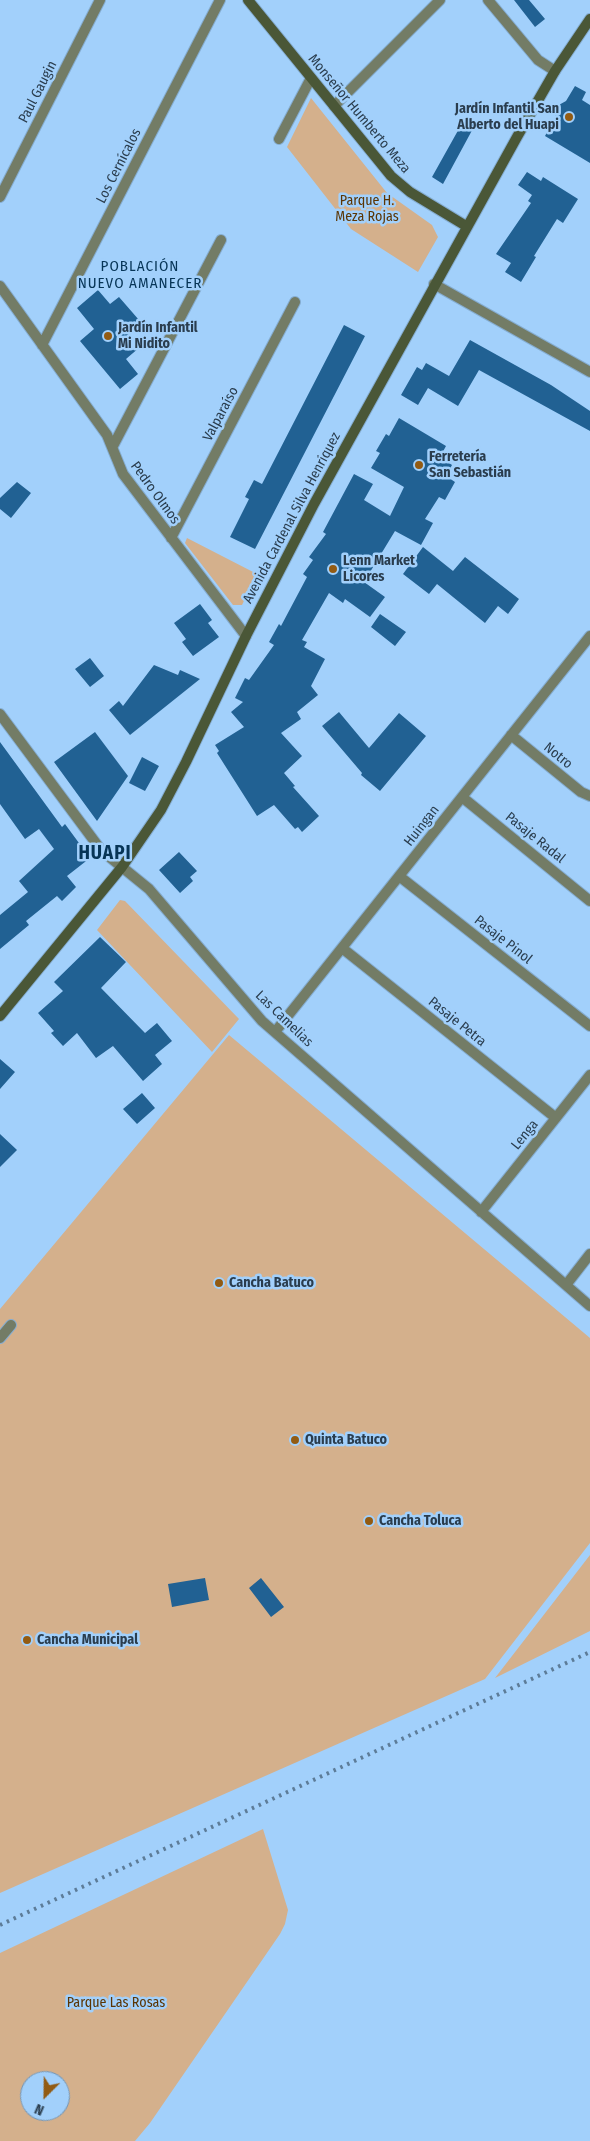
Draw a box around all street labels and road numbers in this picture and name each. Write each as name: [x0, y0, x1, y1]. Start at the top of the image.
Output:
street label: Monseñor Humberto Meza: [304, 51, 414, 177]
street label: Paul Gaugin: [15, 58, 61, 126]
street label: Los Cernícalos: [93, 126, 145, 206]
street label: Valparaíso: [200, 384, 242, 444]
street label: Avenida Cardenal Silva Henríquez: [240, 430, 344, 606]
street label: Pedro Olmos: [127, 459, 183, 527]
street label: Notro: [540, 739, 576, 773]
street label: Huingan: [401, 802, 443, 850]
street label: Pasaje Radal: [502, 809, 568, 867]
street label: Pasaje Pinol: [471, 912, 535, 968]
street label: Las Camelias: [252, 987, 316, 1051]
street label: Pasaje Petra: [425, 994, 489, 1050]
street label: Lenga: [508, 1117, 542, 1153]

